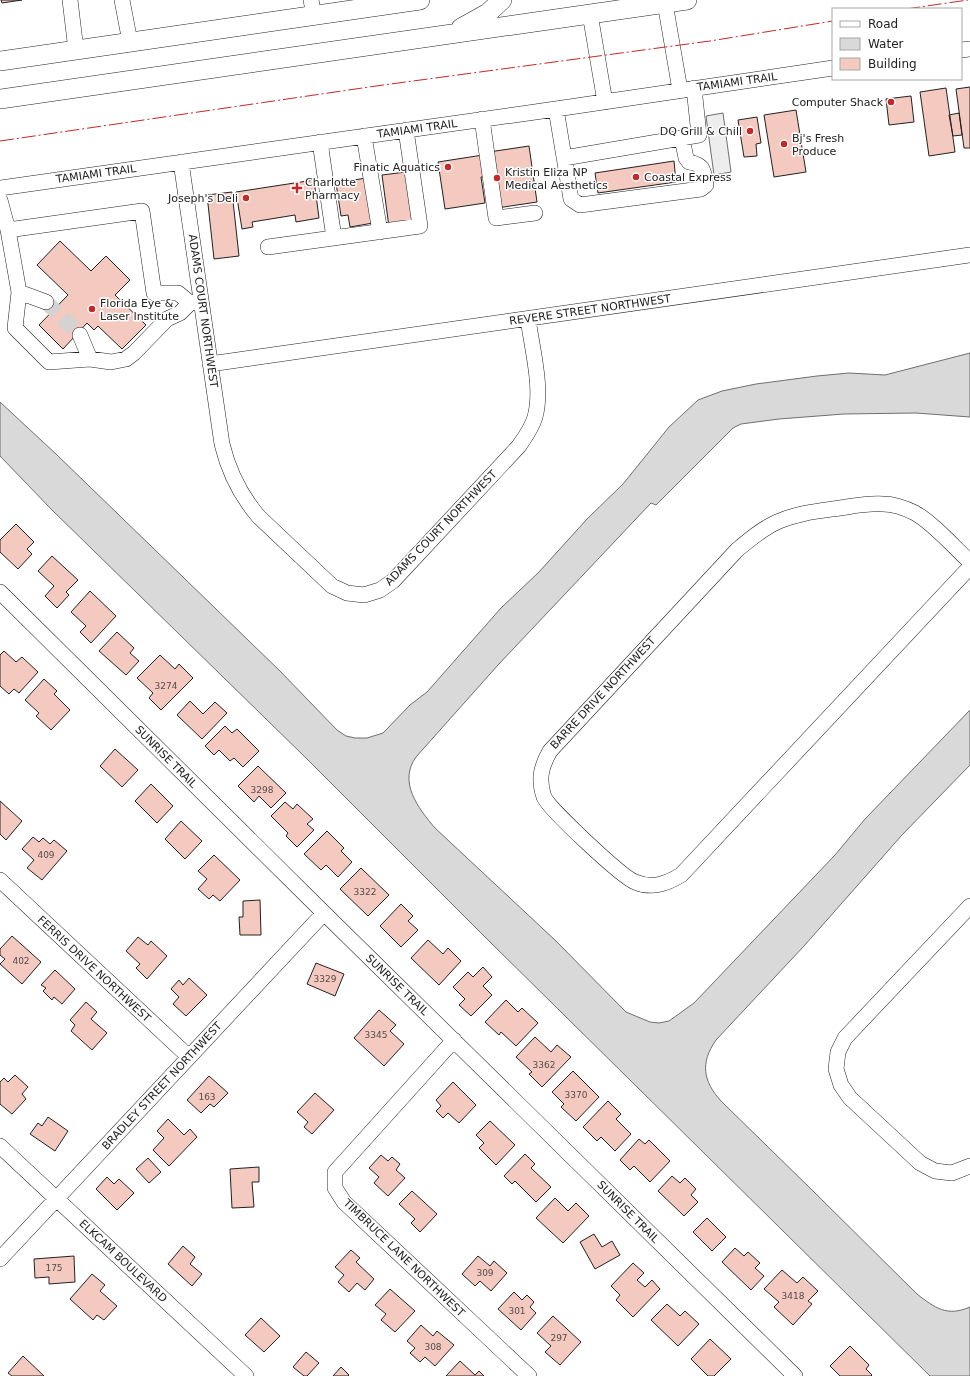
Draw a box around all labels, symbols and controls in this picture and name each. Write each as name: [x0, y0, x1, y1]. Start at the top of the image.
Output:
legend: [832, 8, 962, 80]
text: Road: [868, 17, 898, 31]
text: Water: [868, 37, 904, 51]
text: Building: [868, 57, 917, 71]
street label: TAMIAMI TRAIL: [695, 70, 779, 94]
place label: Computer Shack: [792, 96, 884, 109]
marker: Computer Shack: [886, 97, 896, 107]
street label: TAMIAMI TRAIL: [375, 117, 459, 141]
place label: DQ Grill & Chill: [660, 125, 742, 138]
marker: DQ Grill & Chill: [745, 126, 755, 136]
place label: Bj's Fresh Produce: [792, 132, 844, 158]
marker: Bj's Fresh Produce: [779, 139, 789, 149]
place label: Finatic Aquatics: [354, 161, 440, 174]
street label: TAMIAMI TRAIL: [54, 162, 138, 186]
marker: Finatic Aquatics: [443, 162, 453, 172]
place label: Kristin Eliza NP Medical Aesthetics: [505, 166, 608, 192]
place label: Coastal Express: [644, 171, 732, 184]
marker: Coastal Express: [631, 172, 641, 182]
marker: Kristin Eliza NP Medical Aesthetics: [492, 173, 502, 183]
place label: Charlotte Pharmacy: [305, 176, 360, 202]
marker: Charlotte Pharmacy: [292, 183, 302, 193]
place label: Joseph's Deli: [167, 192, 238, 205]
marker: Joseph's Deli: [241, 193, 251, 203]
street label: ADAMS COURT NORTHWEST: [186, 233, 220, 389]
street label: REVERE STREET NORTHWEST: [508, 292, 672, 328]
place label: Florida Eye & Laser Institute: [100, 297, 179, 323]
marker: Florida Eye & Laser Institute: [87, 304, 97, 314]
street label: ADAMS COURT NORTHWEST: [382, 468, 500, 588]
street label: BARRE DRIVE NORTHWEST: [548, 634, 659, 752]
house number: 3274: [155, 681, 178, 691]
street label: SUNRISE TRAIL: [132, 723, 200, 791]
house number: 3298: [251, 785, 274, 795]
house number: 409: [37, 850, 55, 860]
house number: 3322: [354, 887, 376, 897]
street label: FERRIS DRIVE NORTHWEST: [35, 913, 153, 1025]
street label: SUNRISE TRAIL: [363, 952, 432, 1019]
house number: 402: [12, 956, 30, 966]
house number: 3329: [314, 974, 337, 984]
street label: BRADLEY STREET NORTHWEST: [99, 1019, 225, 1153]
house number: 3345: [365, 1030, 387, 1040]
house number: 3362: [533, 1060, 555, 1070]
house number: 3370: [565, 1090, 588, 1100]
house number: 163: [198, 1092, 216, 1102]
street label: SUNRISE TRAIL: [594, 1178, 662, 1246]
street label: TIMBRUCE LANE NORTHWEST: [340, 1196, 468, 1320]
street label: ELKCAM BOULEVARD: [76, 1217, 170, 1305]
house number: 175: [45, 1263, 63, 1273]
house number: 309: [476, 1268, 494, 1278]
house number: 3418: [782, 1291, 805, 1301]
house number: 301: [508, 1306, 526, 1316]
house number: 297: [550, 1333, 568, 1343]
house number: 308: [424, 1342, 442, 1352]

